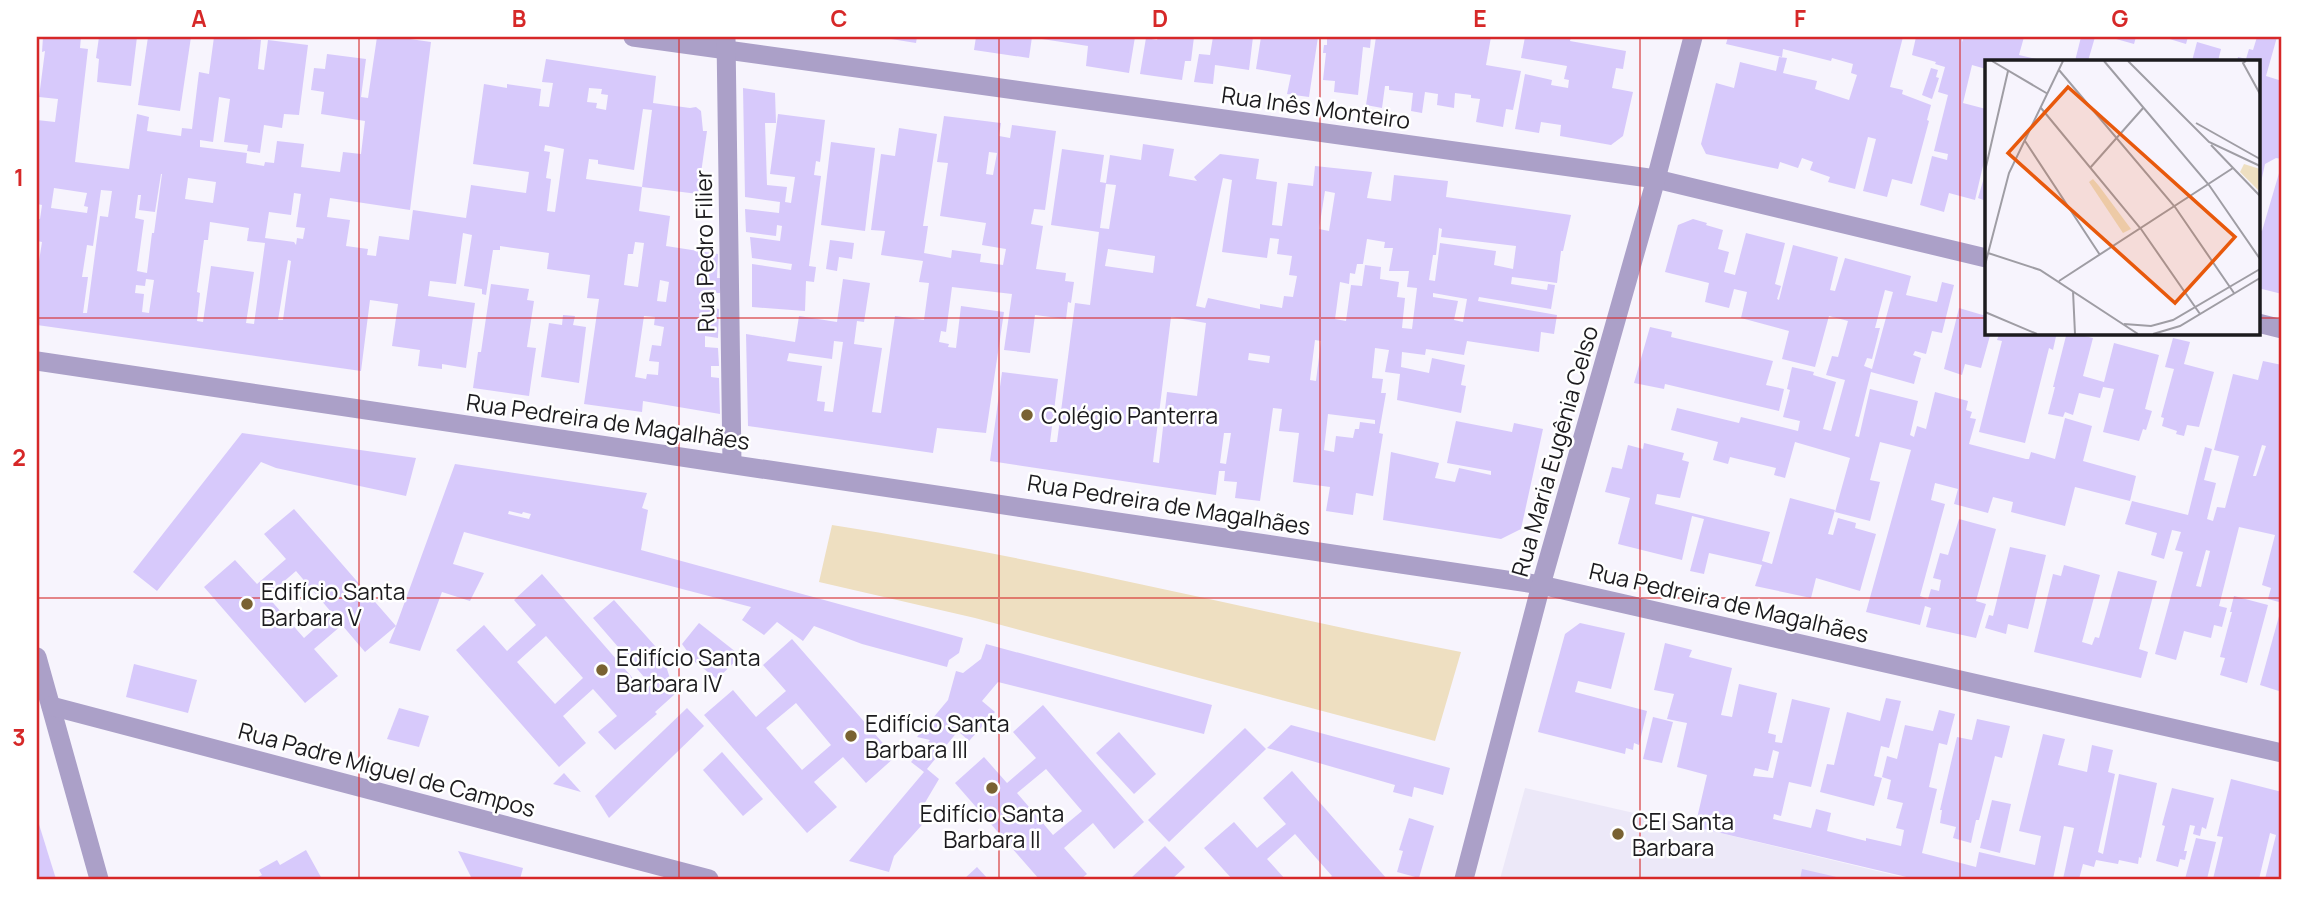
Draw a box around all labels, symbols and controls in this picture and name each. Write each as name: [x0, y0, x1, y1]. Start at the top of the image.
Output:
text: A: [191, 2, 207, 34]
text: B: [512, 2, 526, 34]
text: C: [831, 2, 848, 34]
text: D: [1152, 2, 1168, 34]
text: E: [1473, 2, 1487, 34]
text: F: [1794, 2, 1806, 34]
text: G: [2112, 2, 2129, 34]
inset map: [1985, 60, 2260, 334]
street label: Rua Inês Monteiro: [1219, 78, 1413, 136]
text: 1: [14, 161, 24, 193]
street label: Rua Pedro Filier: [687, 170, 721, 332]
street label: Rua Maria Eugênia Celso: [1503, 322, 1605, 580]
street label: Rua Pedreira de Magalhães: [464, 385, 752, 457]
place label: Colégio Panterra: [1041, 399, 1218, 431]
marker: Colégio Panterra: [1019, 407, 1035, 423]
text: 2: [12, 441, 26, 473]
street label: Rua Pedreira de Magalhães: [1025, 466, 1313, 542]
street label: Rua Pedreira de Magalhães: [1586, 554, 1872, 650]
place label: Edifício Santa Barbara V: [261, 575, 406, 633]
marker: Edifício Santa Barbara V: [239, 596, 255, 612]
place label: Edifício Santa Barbara IV: [616, 641, 761, 699]
marker: Edifício Santa Barbara IV: [594, 662, 610, 678]
place label: Edifício Santa Barbara III: [865, 707, 1010, 765]
street label: Rua Padre Miguel de Campos: [235, 714, 539, 824]
text: 3: [12, 721, 26, 753]
marker: Edifício Santa Barbara III: [843, 728, 859, 744]
marker: Edifício Santa Barbara II: [984, 780, 1000, 796]
place label: Edifício Santa Barbara II: [920, 797, 1064, 855]
place label: CEI Santa Barbara: [1632, 805, 1734, 863]
marker: CEI Santa Barbara: [1610, 826, 1626, 842]

